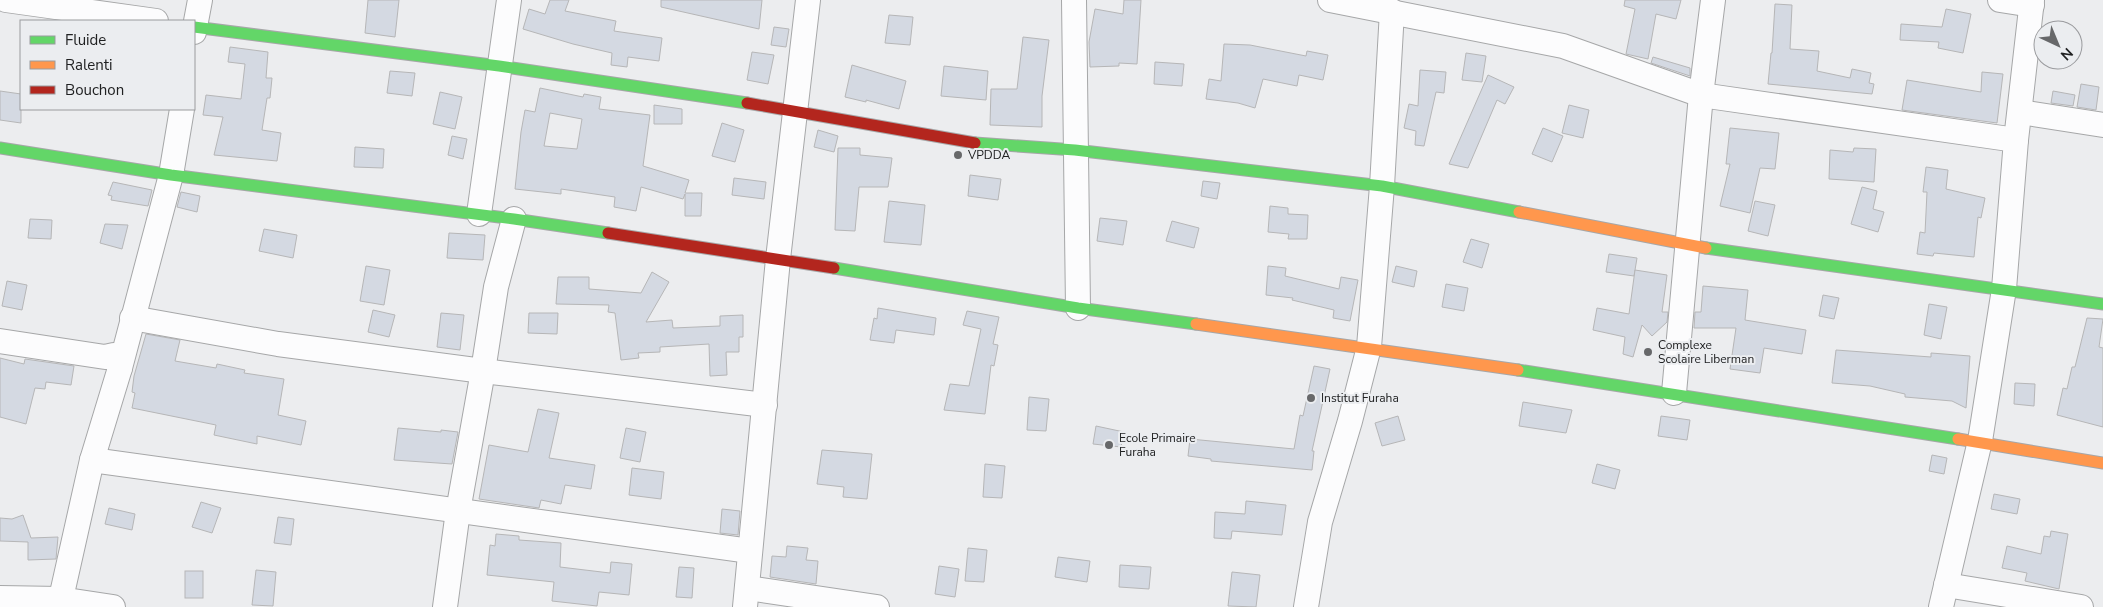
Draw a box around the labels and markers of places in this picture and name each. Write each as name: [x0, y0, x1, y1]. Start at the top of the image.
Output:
place label: VPDDA: [967, 147, 1011, 163]
marker: VPDDA: [952, 149, 964, 161]
place label: Complexe Scolaire Liberman: [1658, 337, 1754, 367]
marker: Complexe Scolaire Liberman: [1642, 346, 1654, 358]
place label: Institut Furaha: [1321, 390, 1399, 406]
marker: Institut Furaha: [1305, 392, 1317, 404]
place label: Ecole Primaire Furaha: [1119, 430, 1196, 460]
marker: Ecole Primaire Furaha: [1103, 439, 1115, 451]

